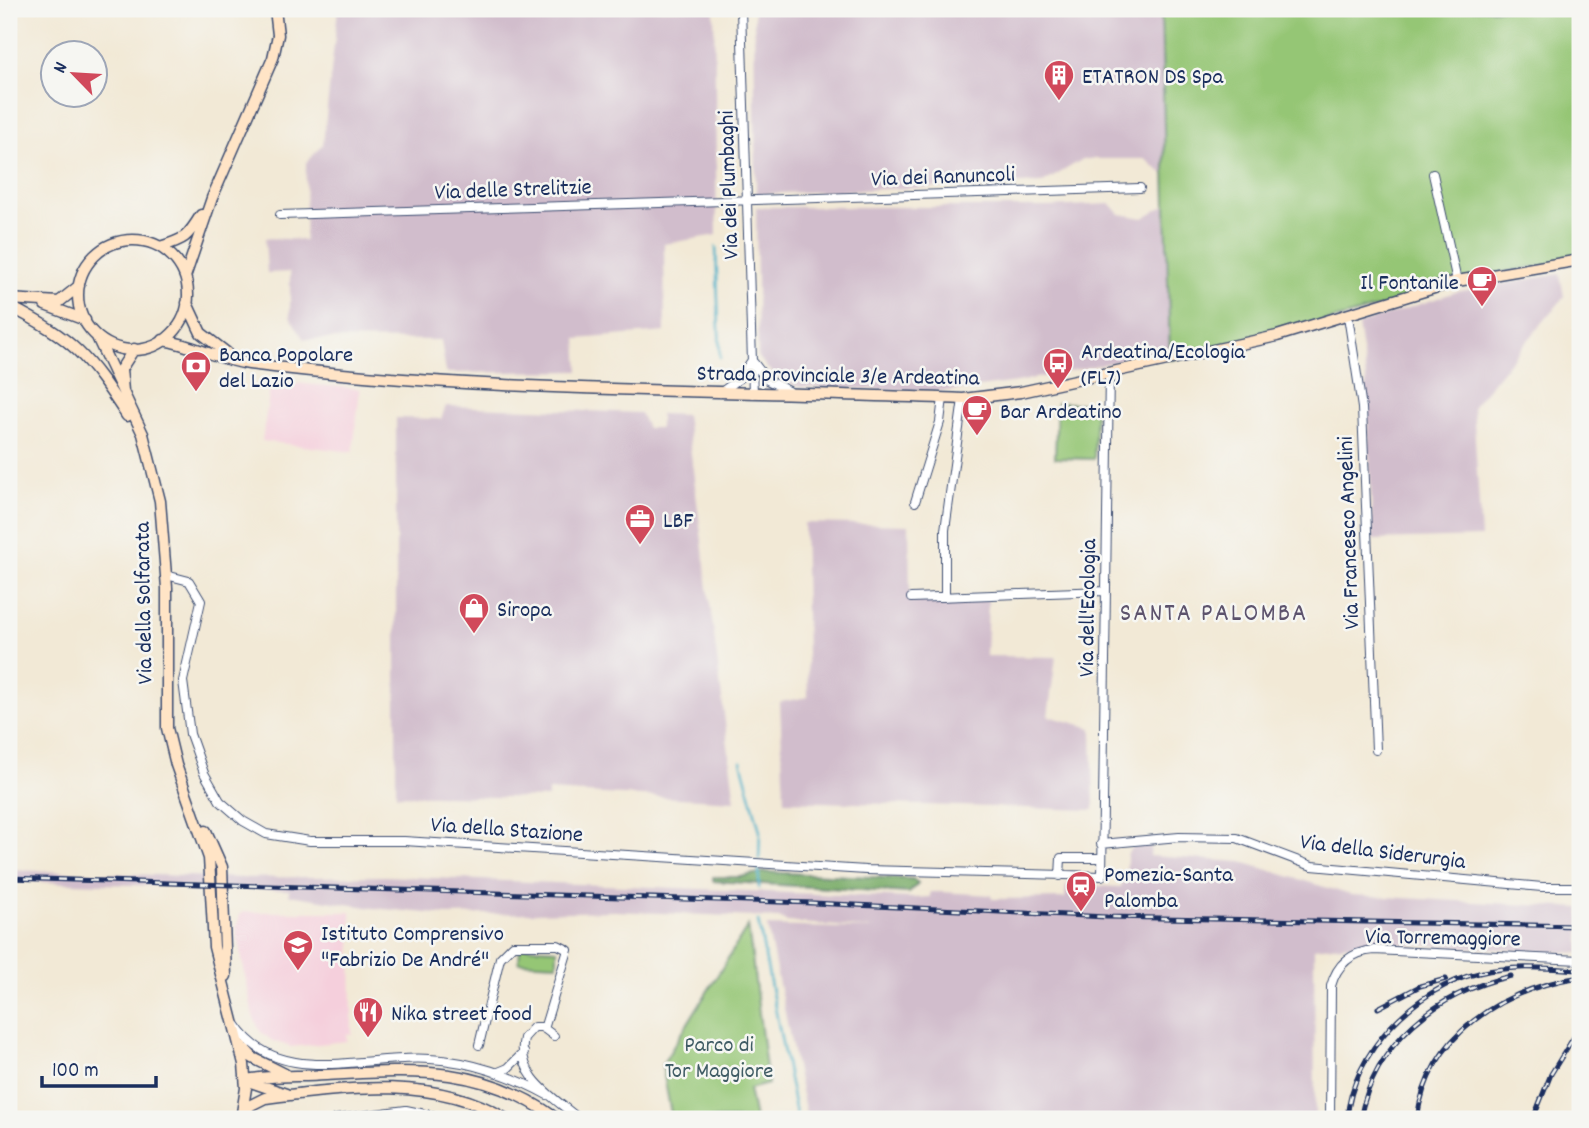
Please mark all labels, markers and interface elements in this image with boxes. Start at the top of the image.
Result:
north arrow [38,38,108,108]
text: N [48,58,76,78]
building icon: ETATRON DS Spa [1042,58,1076,102]
place label: ETATRON DS Spa [1082,62,1224,95]
street label: Via dei Plumbaghi [711,110,750,260]
street label: Via dei Ranuncoli [871,159,1016,198]
street label: Via delle Strelitzie [434,172,592,211]
cafe icon: Il Fontanile [1465,264,1499,308]
place label: Il Fontanile [1360,268,1459,301]
place label: Ardeatina/Ecologia (FL7) [1081,337,1246,396]
place label: Banca Popolare del Lazio [219,340,353,399]
bus stop icon: Ardeatina/Ecologia (FL7) [1041,346,1075,390]
bank icon: Banca Popolare del Lazio [179,349,213,393]
street label: Strada provinciale 3/e Ardeatina [696,359,981,396]
cafe icon: Bar Ardeatino [960,393,994,437]
place label: Bar Ardeatino [1000,397,1122,430]
street label: Via Francesco Angelini [1331,436,1370,630]
office icon: LBF [623,502,657,546]
place label: LBF [663,506,694,539]
street label: Via della Solfarata [128,520,163,685]
street label: Via dell'Ecologia [1072,537,1107,678]
shop icon: Siropa [457,591,491,635]
place label: Siropa [497,595,553,628]
district label: SANTA PALOMBA [1120,596,1308,633]
street label: Via della Stazione [429,810,584,853]
street label: Via della Siderurgia [1298,827,1468,880]
place label: Pomezia-Santa Palomba [1104,860,1234,919]
station icon: Pomezia-Santa Palomba [1064,869,1098,913]
place label: Istituto Comprensivo "Fabrizio De André" [321,919,504,978]
street label: Via Torremaggiore [1365,922,1521,957]
school or university icon: Istituto Comprensivo "Fabrizio De André" [281,928,315,972]
restaurant icon: Nika street food [351,995,385,1039]
place label: Nika street food [391,999,532,1032]
park label: Parco di Tor Maggiore [665,1030,773,1089]
scale bar [42,1044,156,1088]
text: 100 m [52,1057,99,1087]

